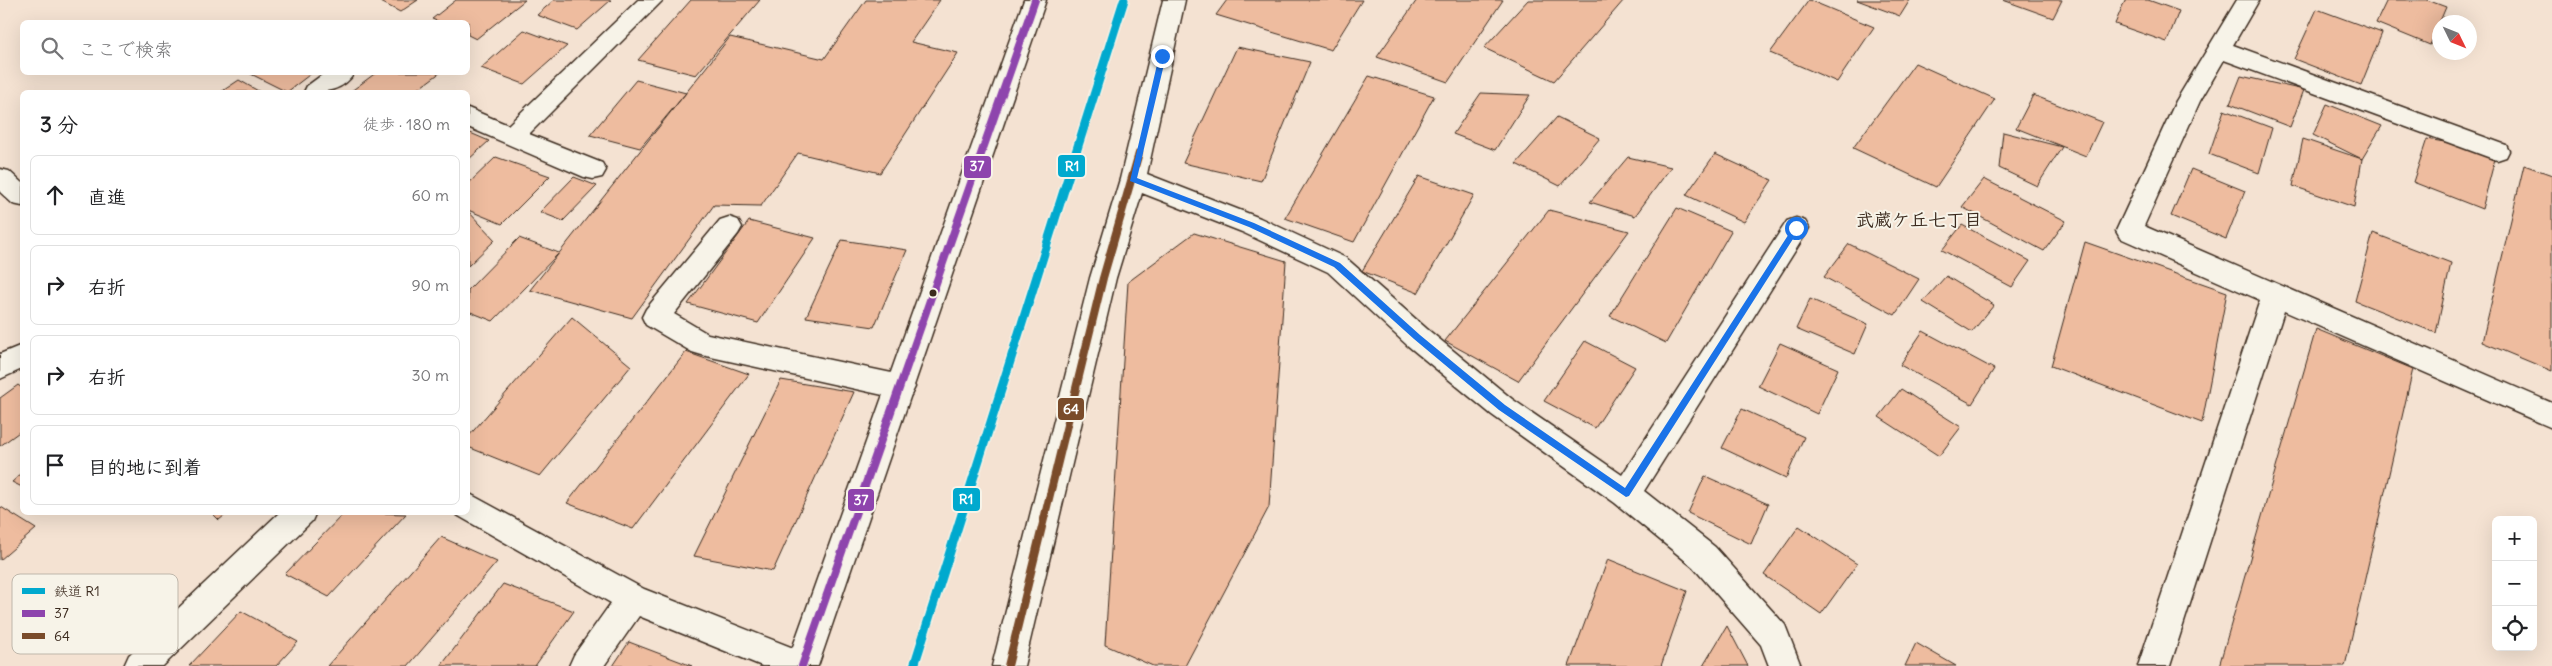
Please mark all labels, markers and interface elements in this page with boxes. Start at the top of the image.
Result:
north arrow [2432,15,2477,60]
search box [20,20,470,75]
icon: search [38,34,66,62]
text: ここで検索 [78,37,173,61]
route end [1151,45,1174,68]
text: 3 分 [40,111,78,138]
text: 徒歩 · 180 m [363,114,450,134]
line badge: R1 [1057,154,1086,178]
line badge: 37 [963,155,992,179]
text: 37 [970,157,985,175]
text: R1 [1065,157,1079,175]
icon: ahead [41,181,69,209]
text: 直進 [88,185,126,209]
text: 60 m [411,185,449,205]
district label: 武蔵ケ丘七丁目 [1856,208,1982,231]
route start [1785,217,1808,240]
icon: right [41,271,69,299]
text: 右折 [88,275,126,299]
text: 90 m [411,275,449,295]
unlabelled marker [928,288,938,298]
icon: right [41,361,69,389]
text: 右折 [88,365,126,389]
text: 30 m [412,365,449,385]
line badge: 64 [1057,397,1085,421]
text: 64 [1063,400,1079,418]
icon: arrive [41,451,69,479]
text: 目的地に到着 [88,455,202,479]
line badge: R1 [952,487,981,512]
line badge: 37 [847,488,875,512]
text: R1 [959,490,973,508]
text: 37 [854,491,869,509]
map controls [2492,516,2537,651]
button: + [2492,516,2537,561]
button: − [2492,561,2537,606]
legend [12,574,178,654]
text: 鉄道 R1 [54,582,100,600]
text: 37 [54,604,69,622]
button: locate [2492,606,2537,651]
text: 64 [54,627,70,645]

